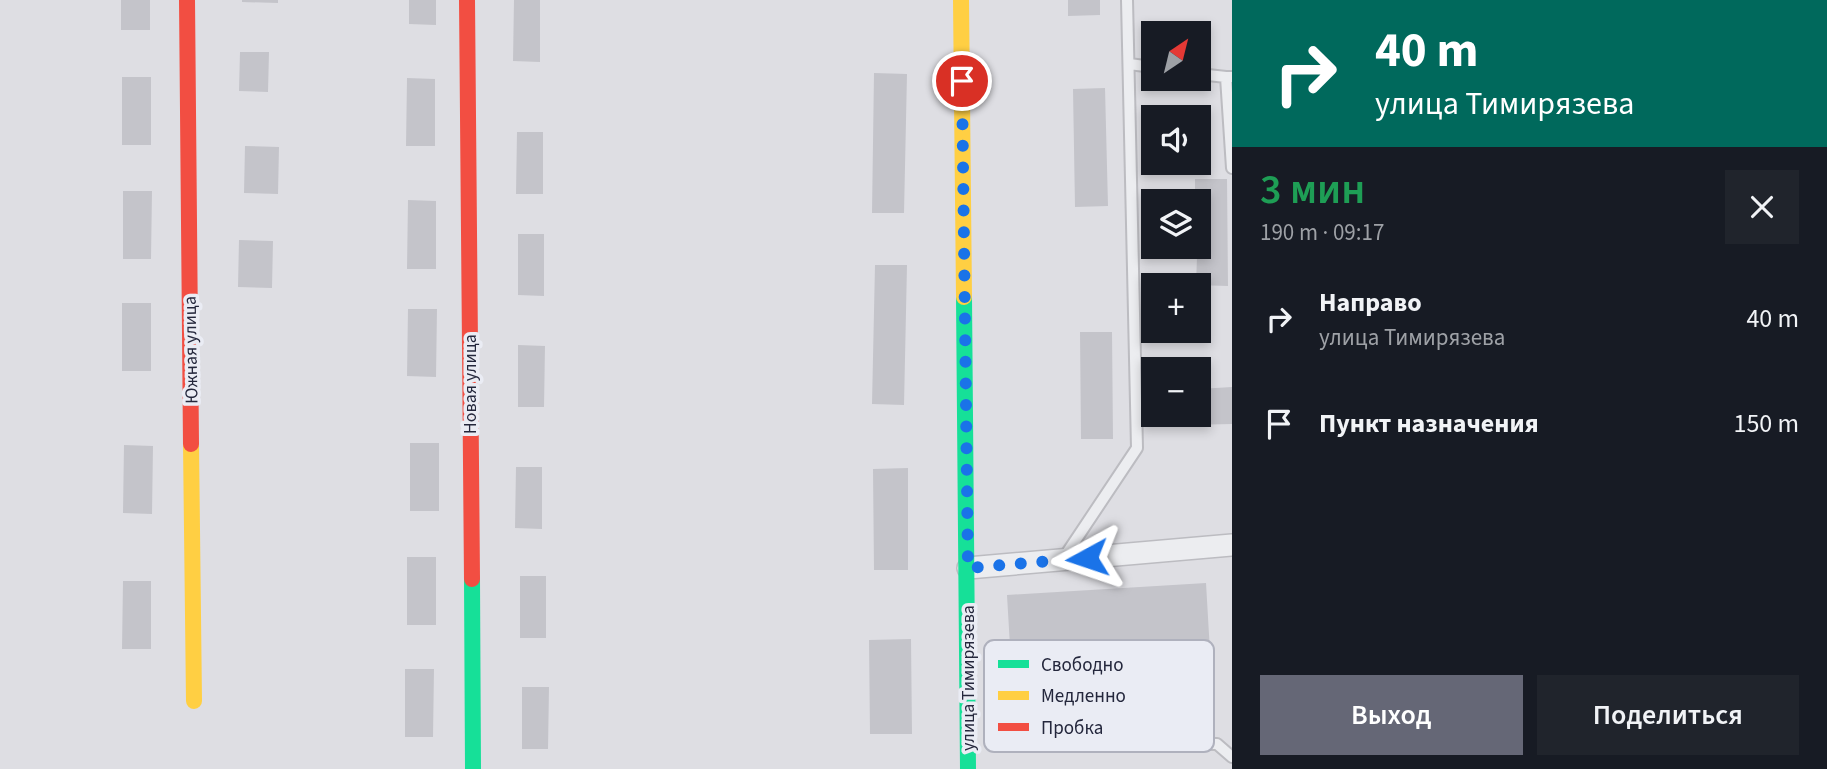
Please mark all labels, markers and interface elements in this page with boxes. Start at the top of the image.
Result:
text: 40 m [1375,16,1479,86]
north arrow [1141,21,1211,91]
map controls [1141,21,1211,427]
icon: right [1260,28,1351,119]
pin [932,51,992,111]
icon: arrive [943,62,981,100]
text: улица Тимирязева [1375,81,1634,127]
button: sound [1141,105,1211,175]
text: 3 мин [1260,160,1365,220]
button: close [1725,170,1799,244]
button: layers [1141,189,1211,259]
text: 190 m · 09:17 [1260,216,1384,249]
button: + [1141,273,1211,343]
text: Направо [1319,284,1422,321]
street label: Южная улица [178,296,204,404]
icon: right [1260,300,1298,338]
text: 40 m [1746,300,1799,337]
text: улица Тимирязева [1319,321,1505,354]
street label: Новая улица [458,334,483,434]
button: − [1141,357,1211,427]
icon: arrive [1260,405,1298,443]
text: Пункт назначения [1319,405,1539,442]
text: 150 m [1733,405,1799,442]
position arrow [1050,521,1124,595]
street label: улица Тимирязева [956,605,981,751]
legend [984,640,1214,752]
text: Свободно [1041,652,1124,679]
button: Выход [1260,675,1523,755]
button: Поделиться [1537,675,1799,755]
text: Медленно [1041,683,1126,710]
text: Пробка [1041,715,1103,742]

